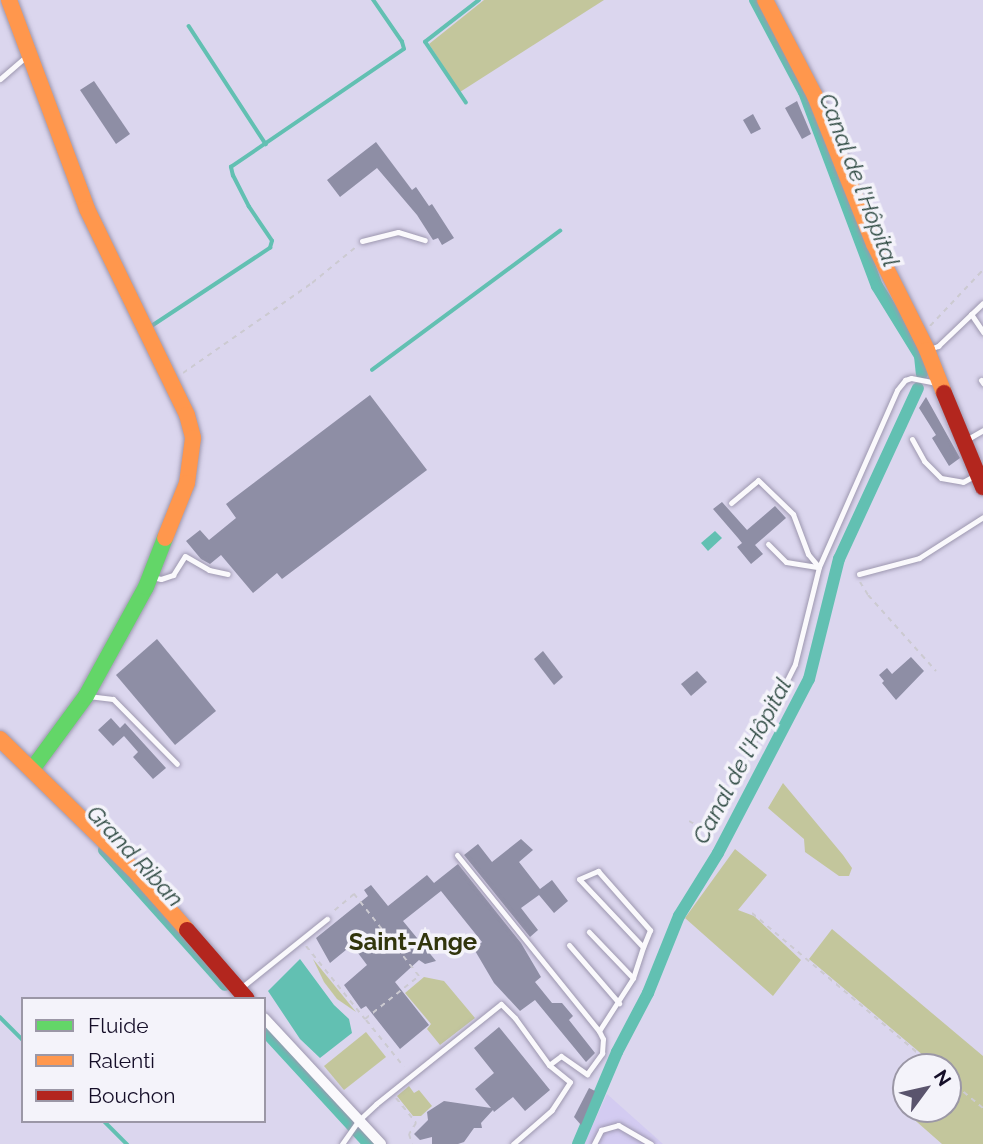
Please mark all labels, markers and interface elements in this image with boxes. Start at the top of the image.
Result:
water label: Canal de l'Hôpital [813,89,905,271]
water label: Canal de l'Hôpital [687,673,797,849]
water label: Grand Riban [81,799,189,913]
district label: Saint-Ange [349,928,477,956]
legend [21,997,266,1123]
text: Fluide [88,1013,149,1038]
text: Ralenti [88,1048,155,1073]
north arrow [892,1053,962,1123]
text: N [930,1066,956,1090]
text: Bouchon [88,1083,175,1108]

